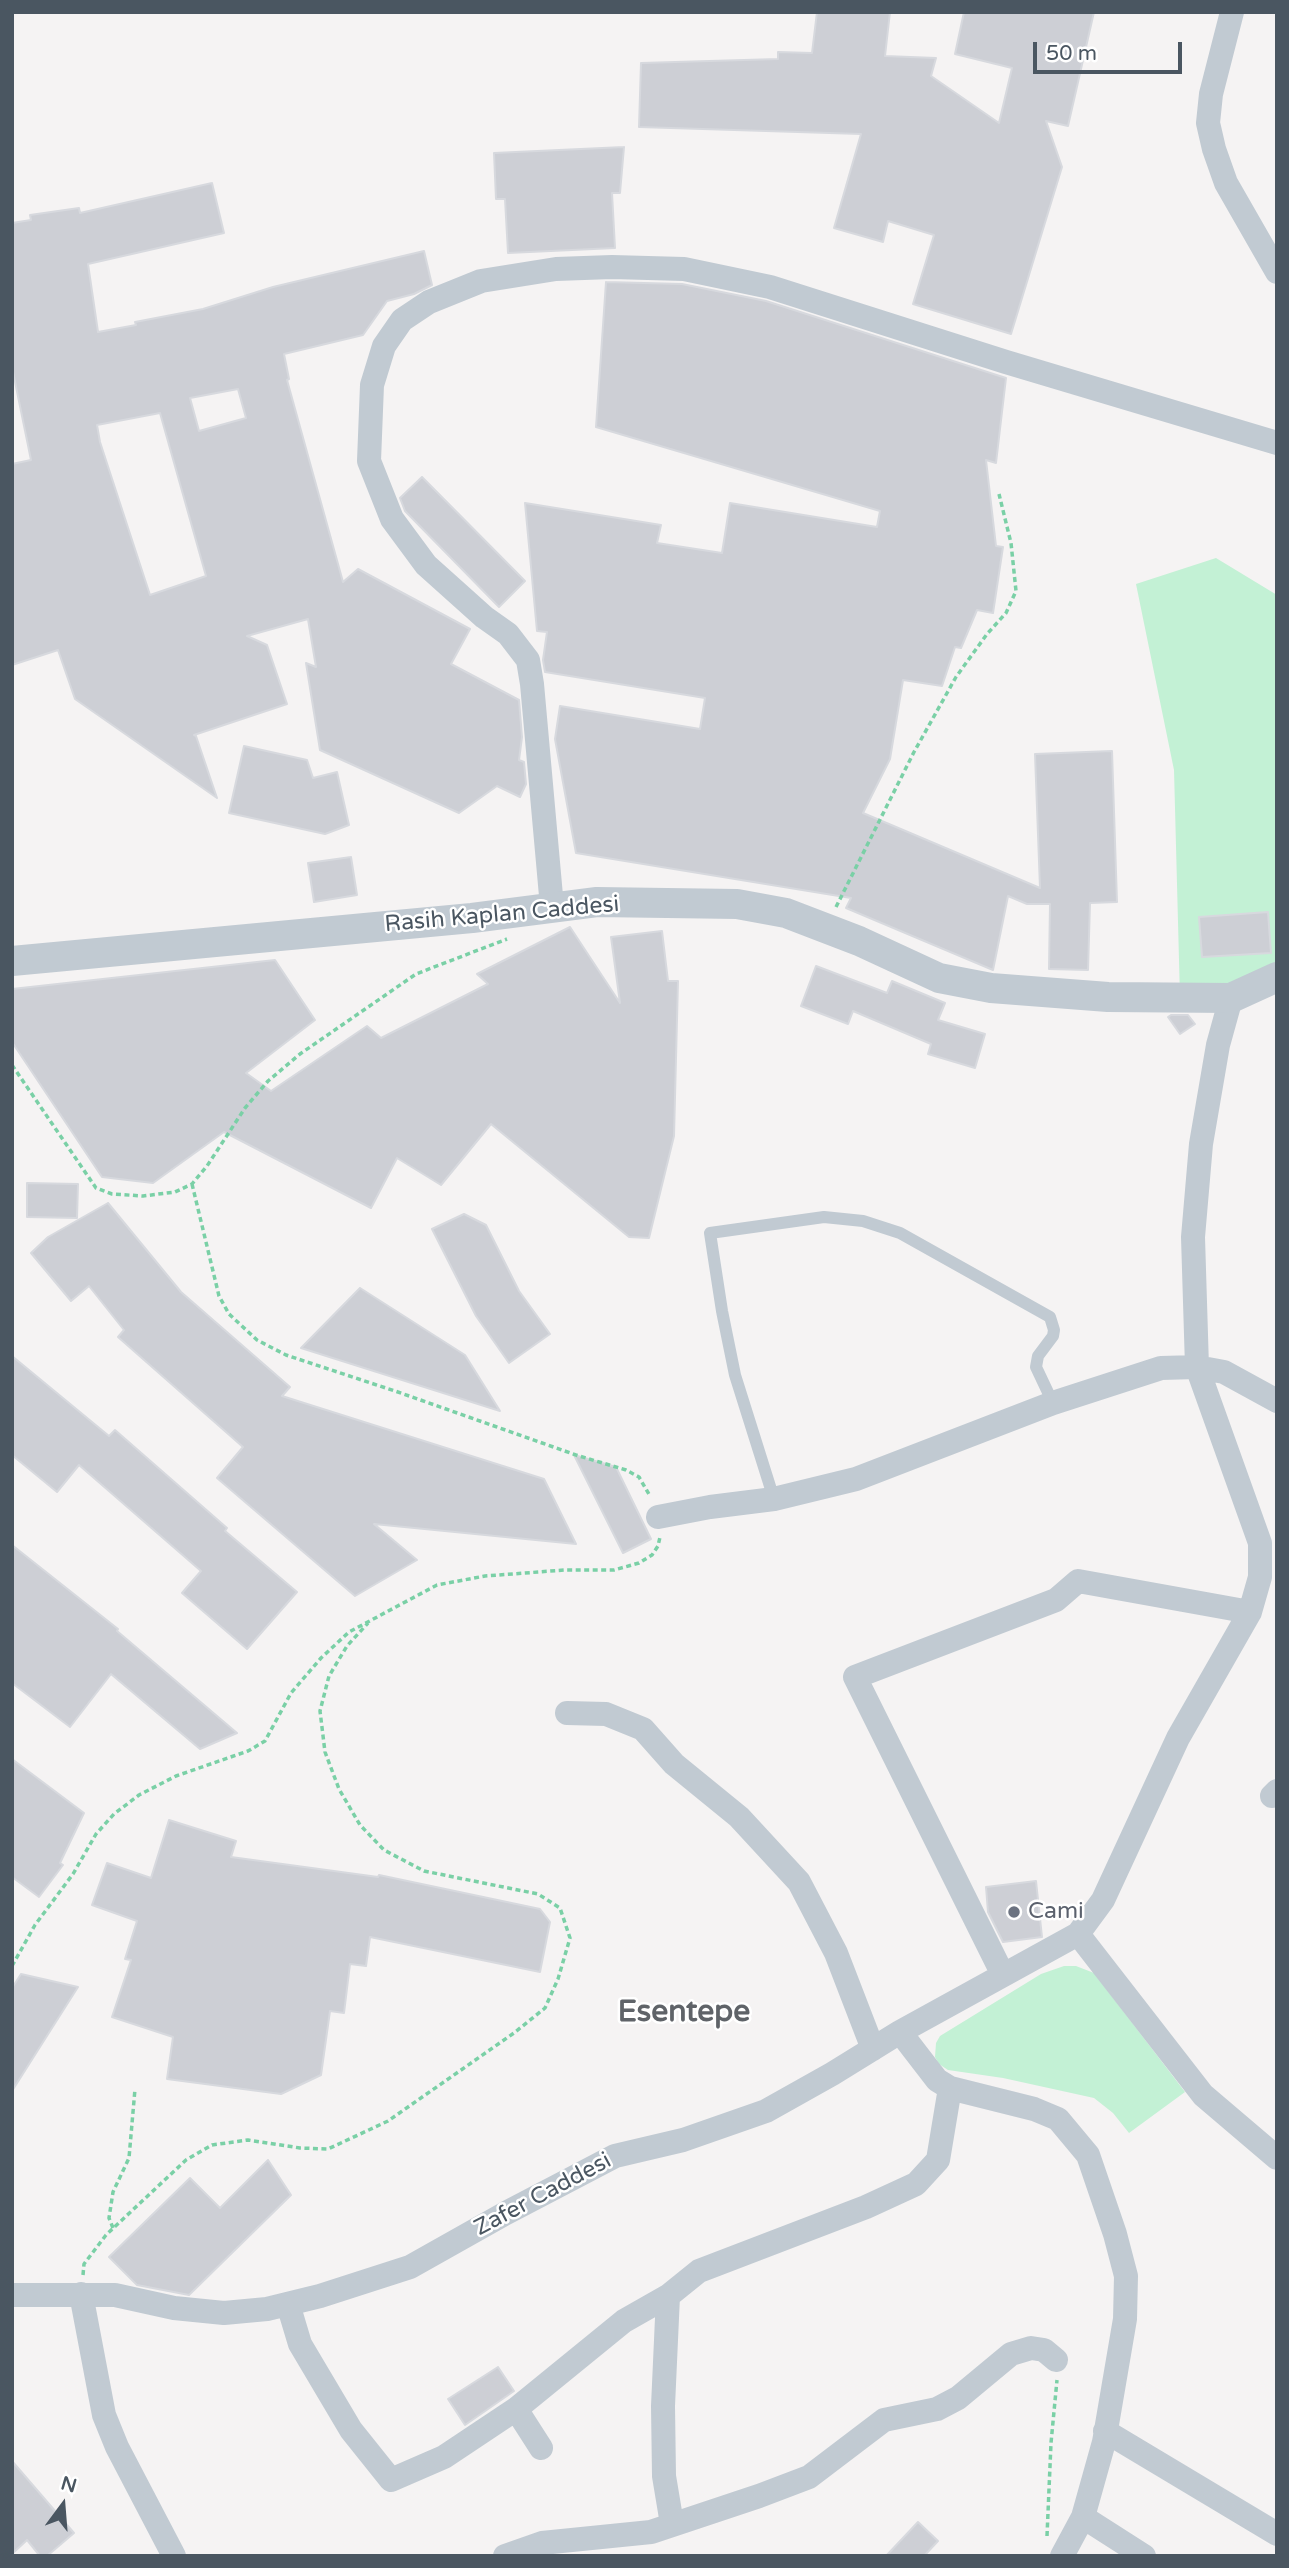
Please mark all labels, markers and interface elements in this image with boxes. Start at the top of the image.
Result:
scale bar [1037,28,1186,72]
text: 50 m [1046,41,1097,66]
street label: Rasih Kaplan Caddesi [384,891,620,939]
place label: Cami [1028,1898,1084,1926]
marker: Cami [1006,1904,1022,1920]
district label: Esentepe [618,1995,750,2031]
street label: Zafer Caddesi [470,2147,616,2243]
north arrow [28,2470,98,2540]
text: N [58,2472,79,2497]

